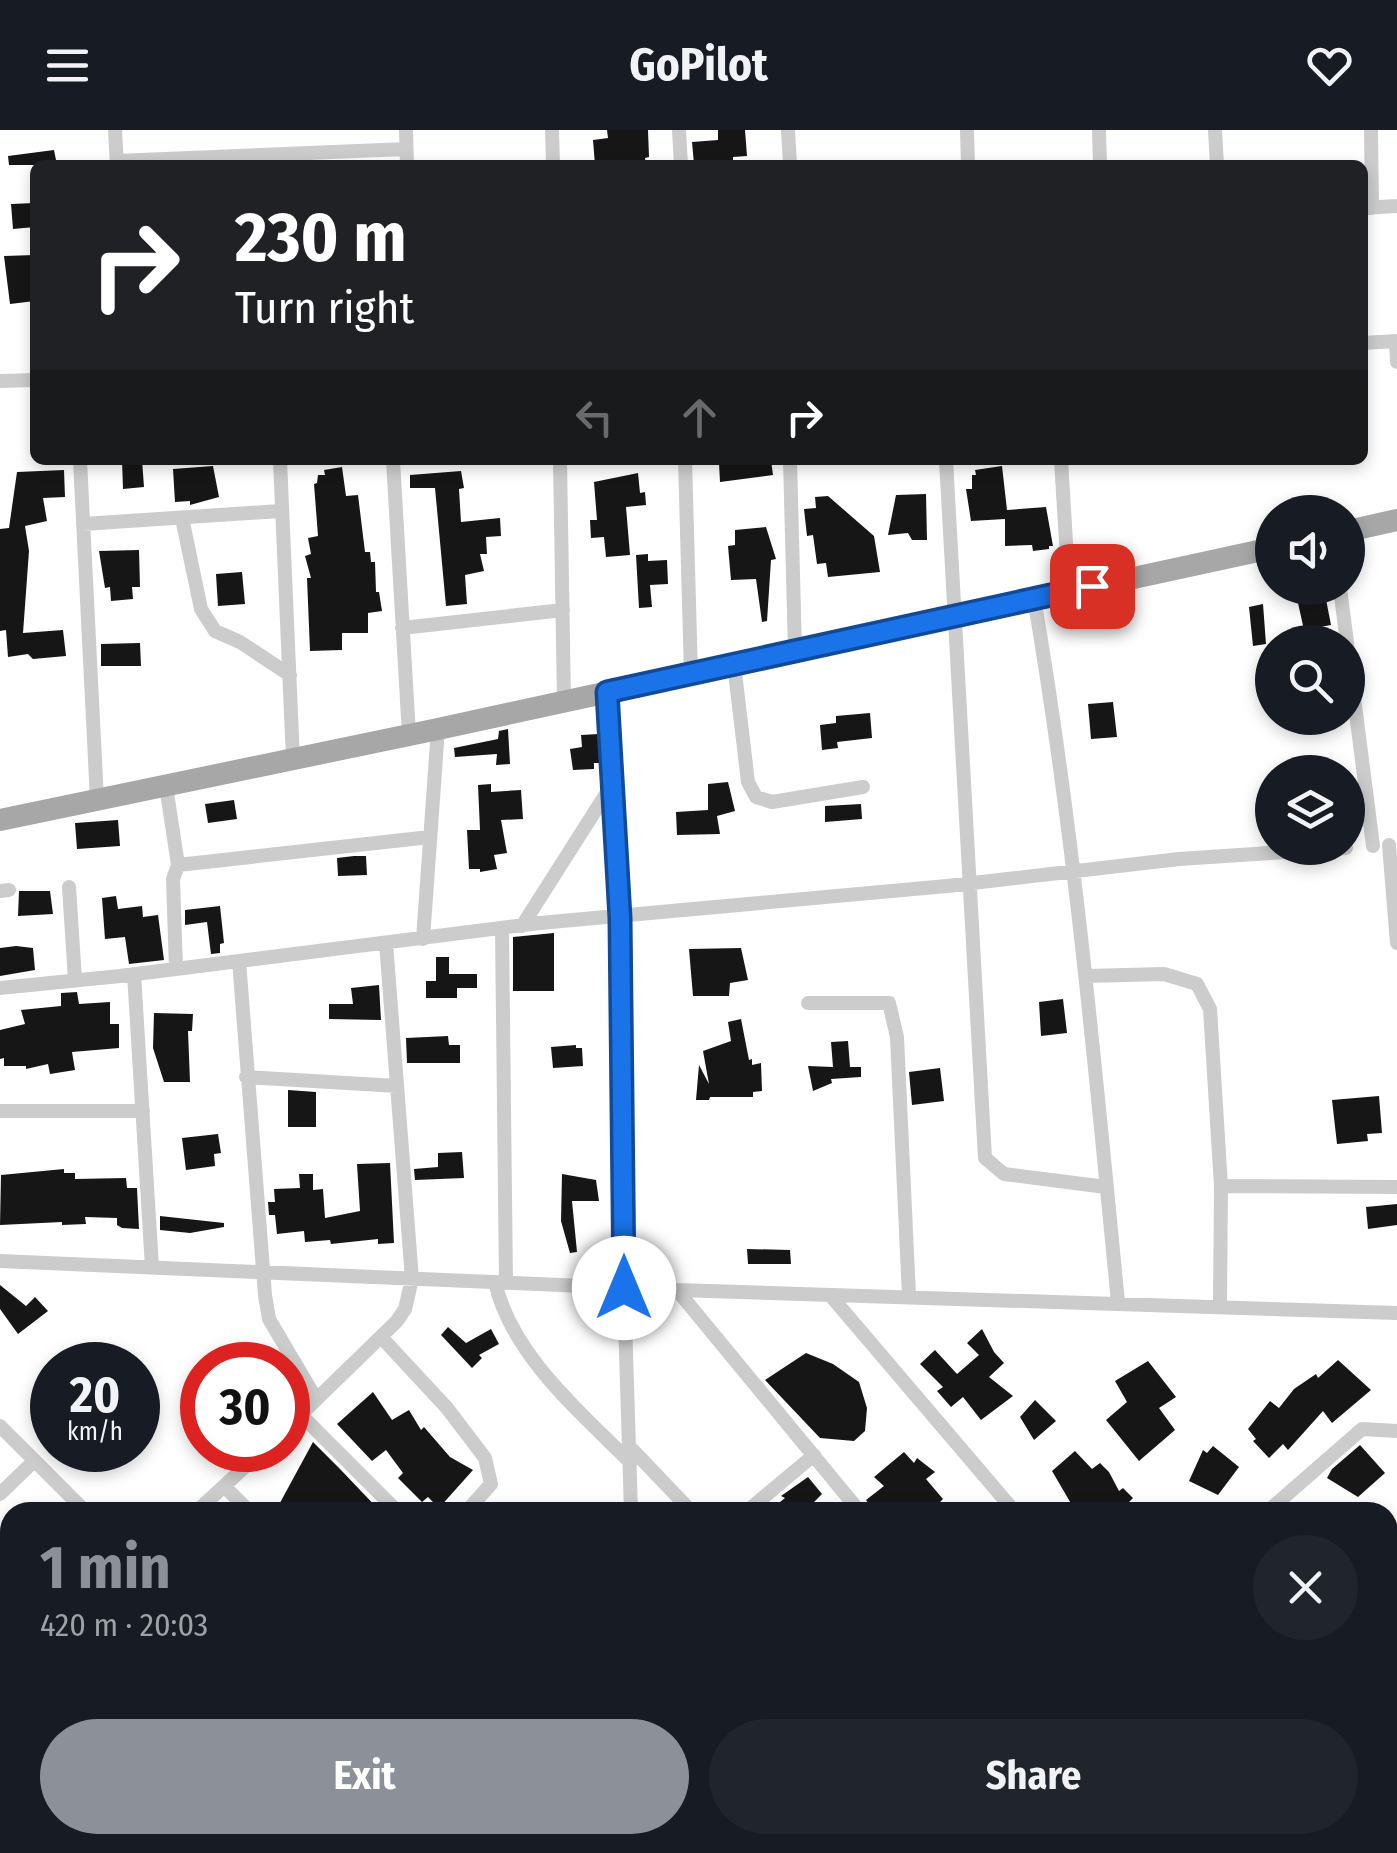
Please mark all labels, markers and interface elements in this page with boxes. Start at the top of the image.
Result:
icon: menu [40,38,95,93]
text: GoPilot [629,38,768,92]
icon: heart [1302,38,1357,93]
text: 230 m [235,196,407,280]
icon: right [70,200,200,330]
text: Turn right [235,281,414,335]
icon: left [567,390,622,445]
icon: ahead [672,390,727,445]
icon: right [777,390,832,445]
map controls [1255,495,1365,865]
button: sound [1255,495,1365,605]
pin [1050,544,1135,629]
icon: arrive [1065,559,1120,614]
button: search [1255,625,1365,735]
button: layers [1255,755,1365,865]
position arrow [572,1236,676,1340]
speed limit sign: 30 [180,1342,310,1472]
text: 20 [70,1365,120,1425]
text: km/h [67,1417,123,1447]
text: 1 min [40,1532,171,1604]
button: close [1253,1535,1358,1640]
text: 420 m · 20:03 [40,1606,208,1644]
button: Exit [40,1719,689,1834]
button: Share [709,1719,1358,1834]

